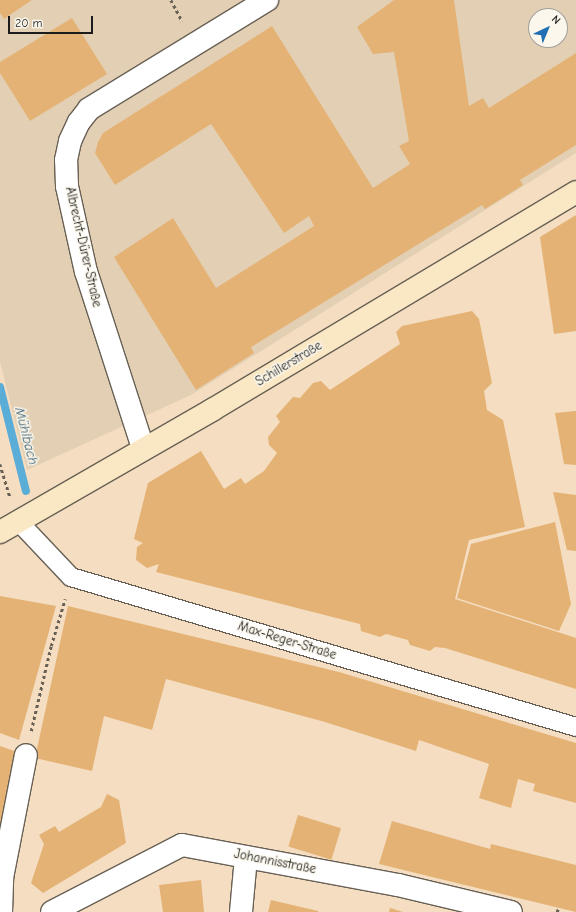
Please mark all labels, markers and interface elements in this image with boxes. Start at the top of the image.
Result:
scale bar [10,8,95,34]
north arrow [528,8,568,48]
text: N [549,13,563,27]
text: 20 m [15,16,43,30]
street label: Albrecht-Dürer-Straße [62,185,104,309]
street label: Schillerstraße [253,338,325,390]
water label: Mühlbach [11,405,41,467]
street label: Max-Reger-Straße [236,619,338,663]
street label: Johannisstraße [233,846,317,878]

